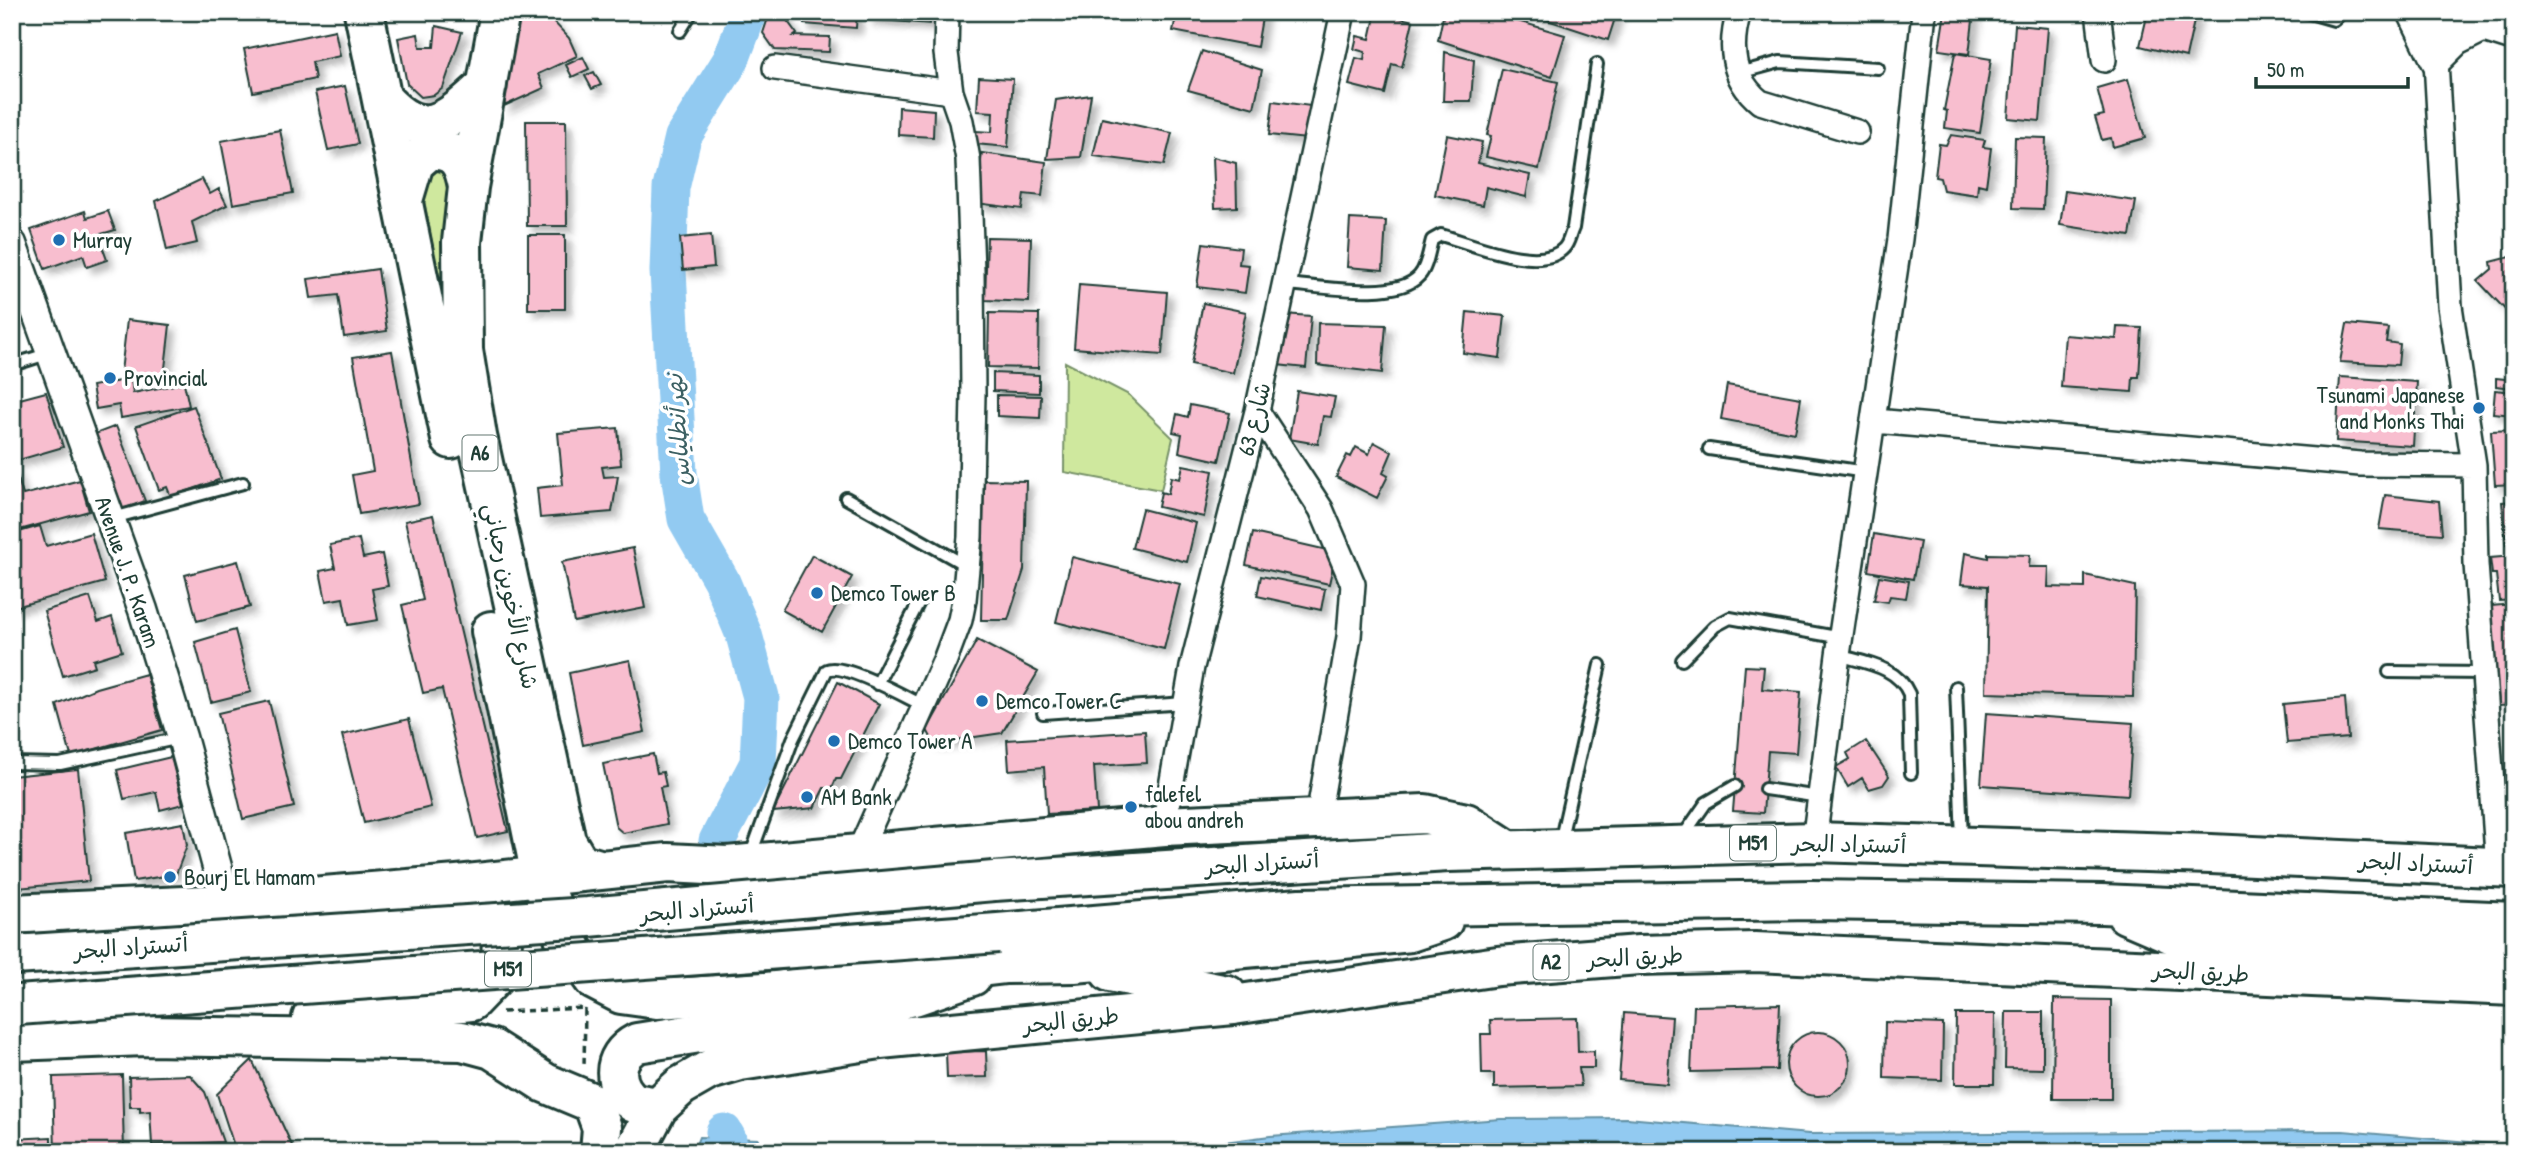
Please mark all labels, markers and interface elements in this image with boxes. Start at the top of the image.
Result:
scale bar [2256,46,2409,90]
text: 50 m [2267,55,2304,84]
place label: Murray [73,224,133,255]
marker: Murray [51,232,67,248]
place label: Provincial [124,362,208,393]
marker: Provincial [102,370,118,386]
water label: نهر أنطلياس [657,370,697,487]
street label: شارع 63 [1229,379,1279,459]
place label: Tsunami Japanese and Monks Thai [2317,379,2465,436]
marker: Tsunami Japanese and Monks Thai [2471,400,2487,416]
road number: A6 [462,435,498,470]
street label: Avenue J. P. Karam [88,492,169,652]
street label: شارع الأخوين رحباني [471,500,546,693]
place label: Demco Tower B [831,577,956,608]
marker: Demco Tower B [809,585,825,601]
place label: Demco Tower C [996,685,1122,716]
marker: Demco Tower C [974,693,990,709]
place label: Demco Tower A [848,725,972,756]
marker: Demco Tower A [826,733,842,749]
place label: falefel abou andreh [1145,778,1244,835]
place label: AM Bank [821,781,892,812]
marker: AM Bank [799,789,815,805]
marker: falefel abou andreh [1123,799,1139,815]
road number: M51 [1730,826,1776,860]
street label: أتستراد البحر [1790,827,1907,860]
street label: أتستراد البحر [1202,843,1320,882]
street label: أتستراد البحر [2356,844,2474,881]
place label: Bourj El Hamam [184,861,315,892]
marker: Bourj El Hamam [162,869,178,885]
street label: أتستراد البحر [637,888,756,929]
street label: أتستراد البحر [71,927,189,966]
street label: طريق البحر [1584,938,1684,975]
road number: A2 [1534,944,1568,979]
road number: M51 [485,951,531,986]
street label: طريق البحر [2150,953,2250,990]
street label: طريق البحر [1019,999,1121,1040]

